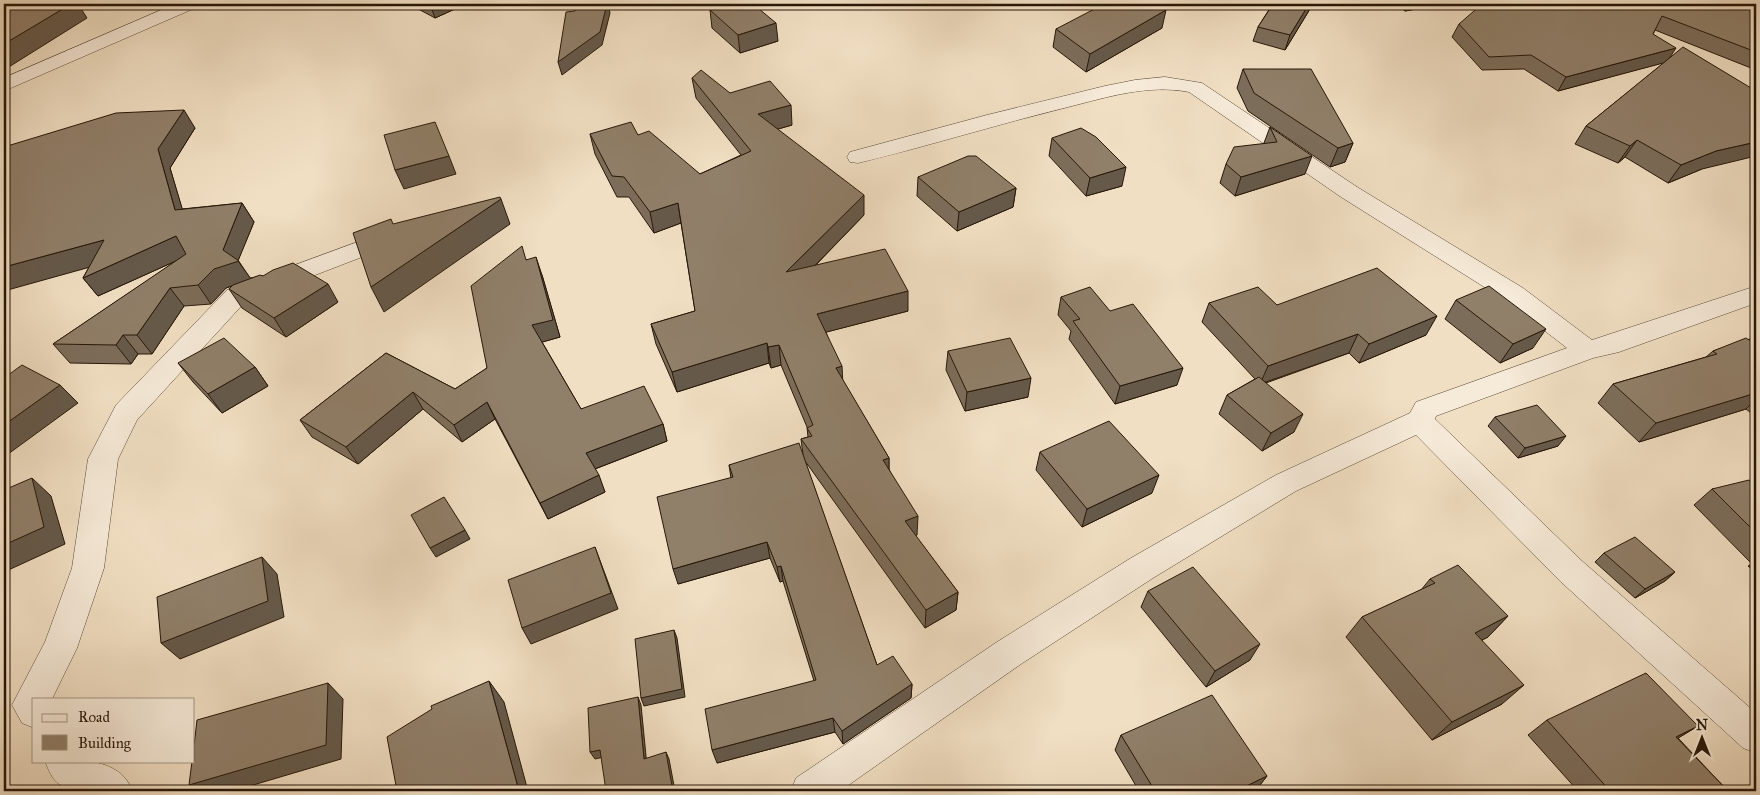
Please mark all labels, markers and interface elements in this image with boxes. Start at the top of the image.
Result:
legend [32,698,195,762]
text: Road [78,708,110,726]
north arrow [1678,712,1728,762]
text: N [1696,717,1708,734]
text: Building [78,734,132,752]

